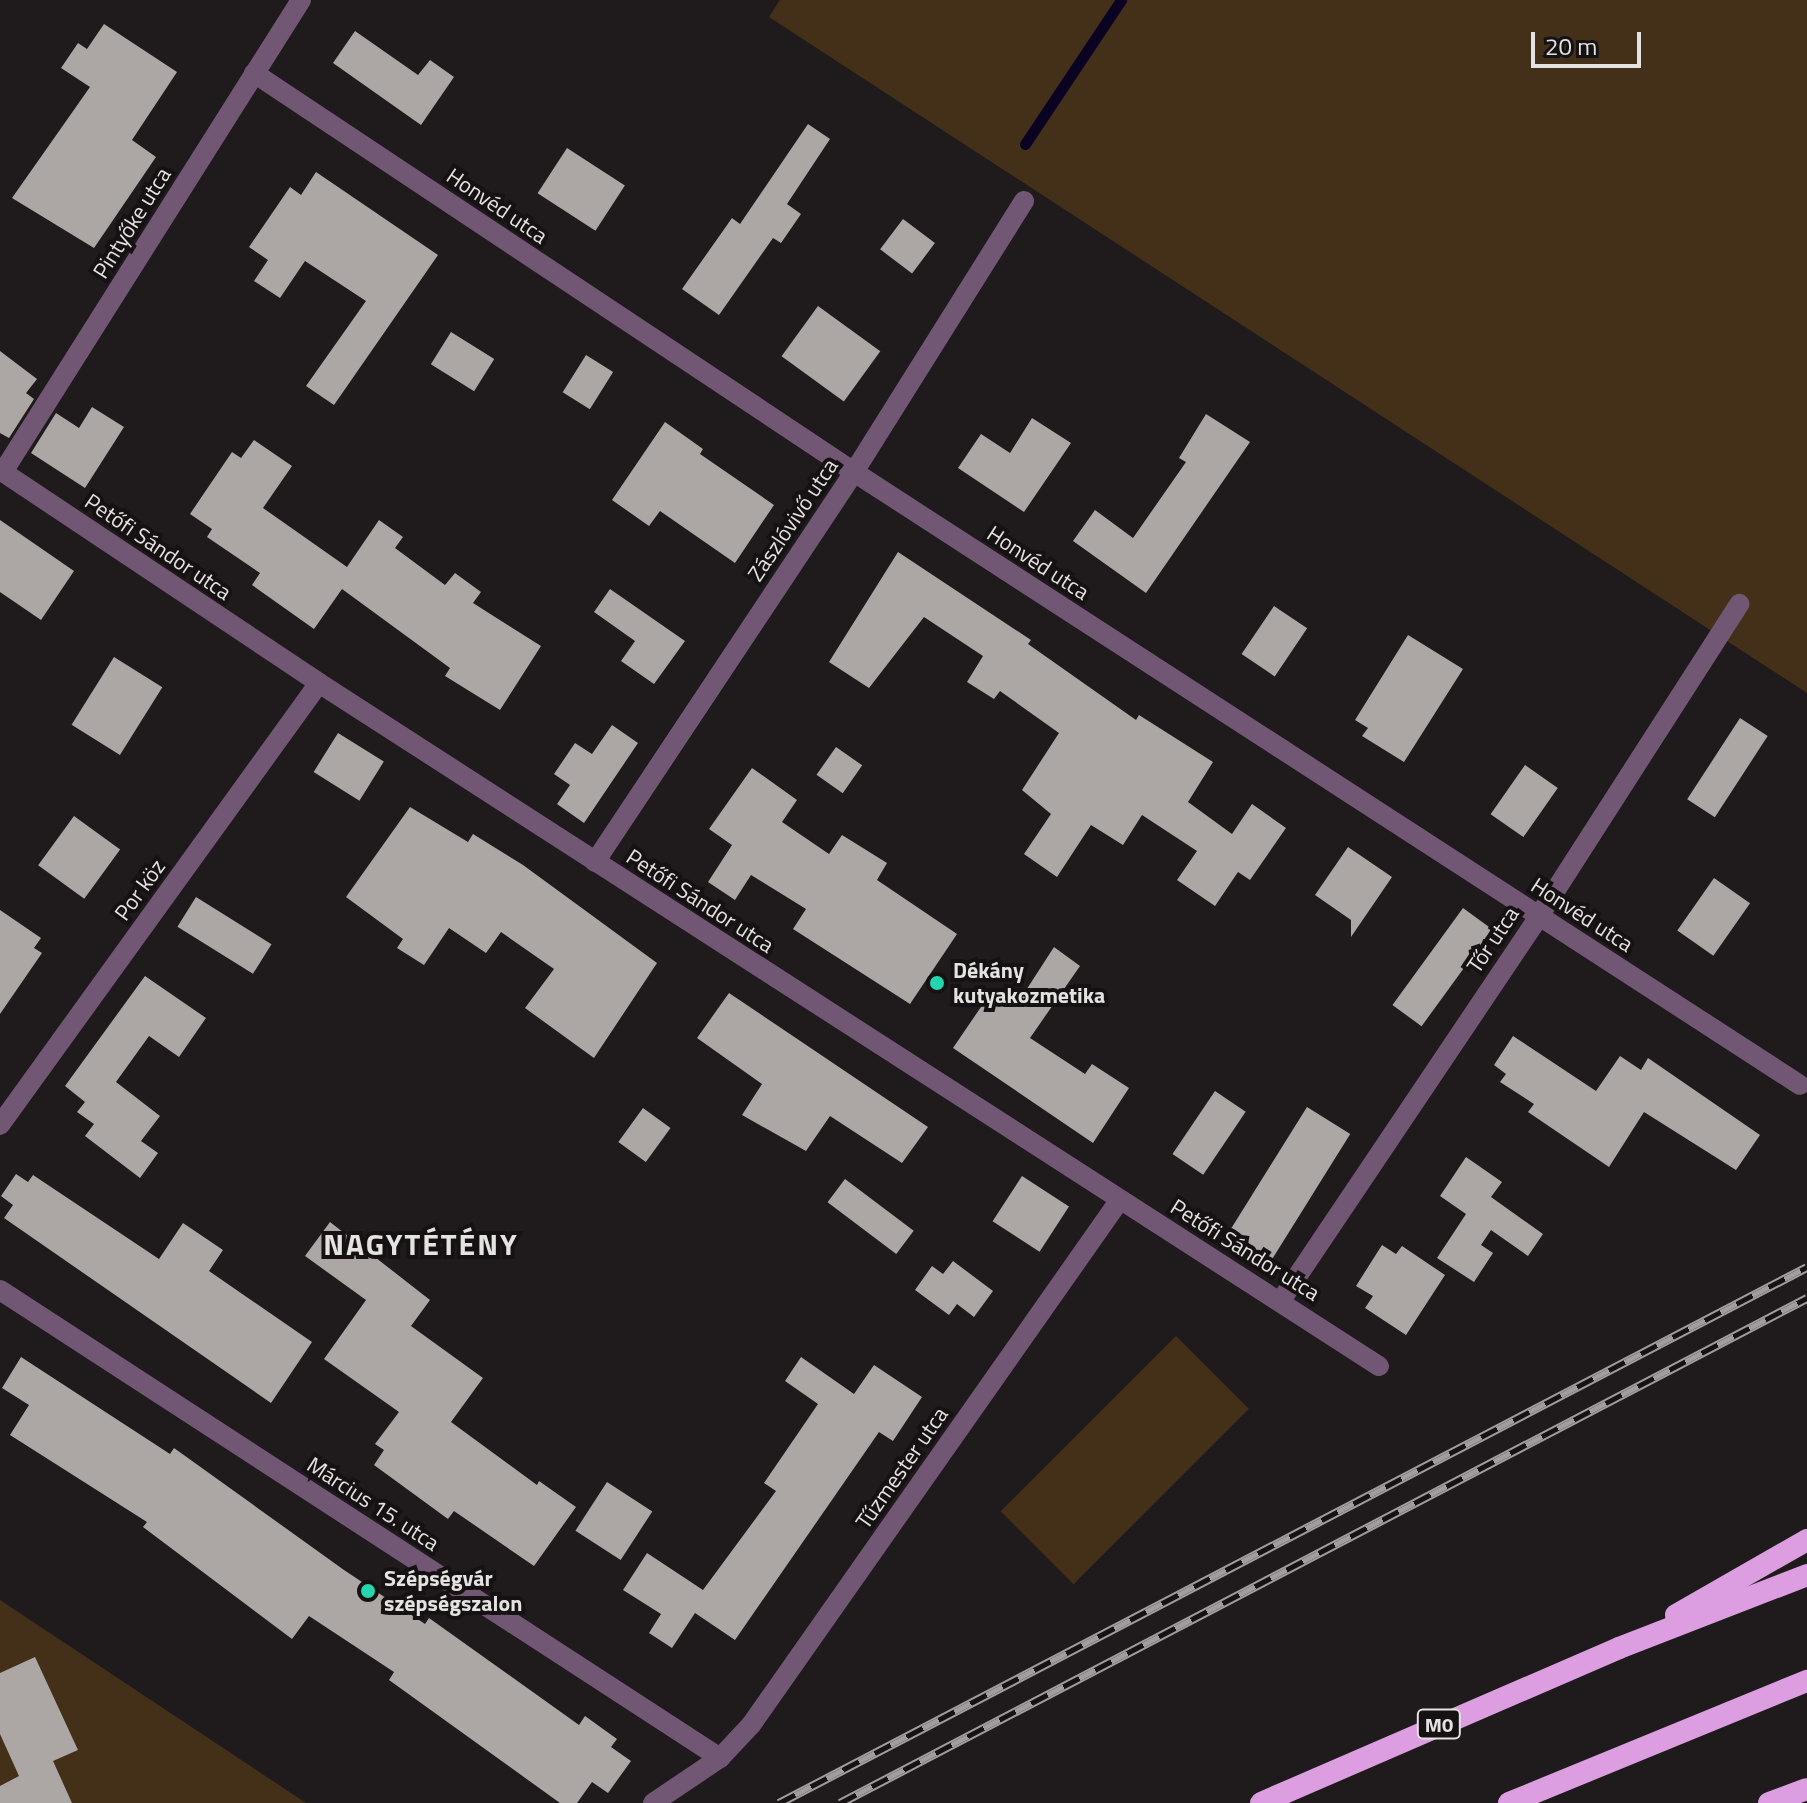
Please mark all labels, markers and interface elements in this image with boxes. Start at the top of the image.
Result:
scale bar [1535,16,1645,66]
text: 20 m [1545,28,1597,64]
street label: Pintyőke utca [88,163,176,283]
street label: Honvéd utca [442,163,552,249]
street label: Zászlóvivő utca [742,454,844,586]
street label: Petőfi Sándor utca [80,488,236,606]
street label: Honvéd utca [982,520,1094,606]
street label: Petőfi Sándor utca [621,843,779,959]
street label: Por köz [109,854,171,926]
street label: Honvéd utca [1526,872,1638,958]
street label: Tőr utca [1461,902,1525,978]
place label: Dékány kutyakozmetika [953,957,1105,1008]
marker: Dékány kutyakozmetika [928,974,946,992]
street label: Petőfi Sándor utca [1166,1194,1324,1306]
district label: NAGYTÉTÉNY [323,1226,519,1262]
street label: Tűzmester utca [850,1402,954,1534]
street label: Március 15. utca [302,1451,444,1557]
place label: Szépségvár szépségszalon [384,1565,522,1616]
marker: Szépségvár szépségszalon [359,1582,377,1600]
road number: M0 [1415,1708,1463,1740]

